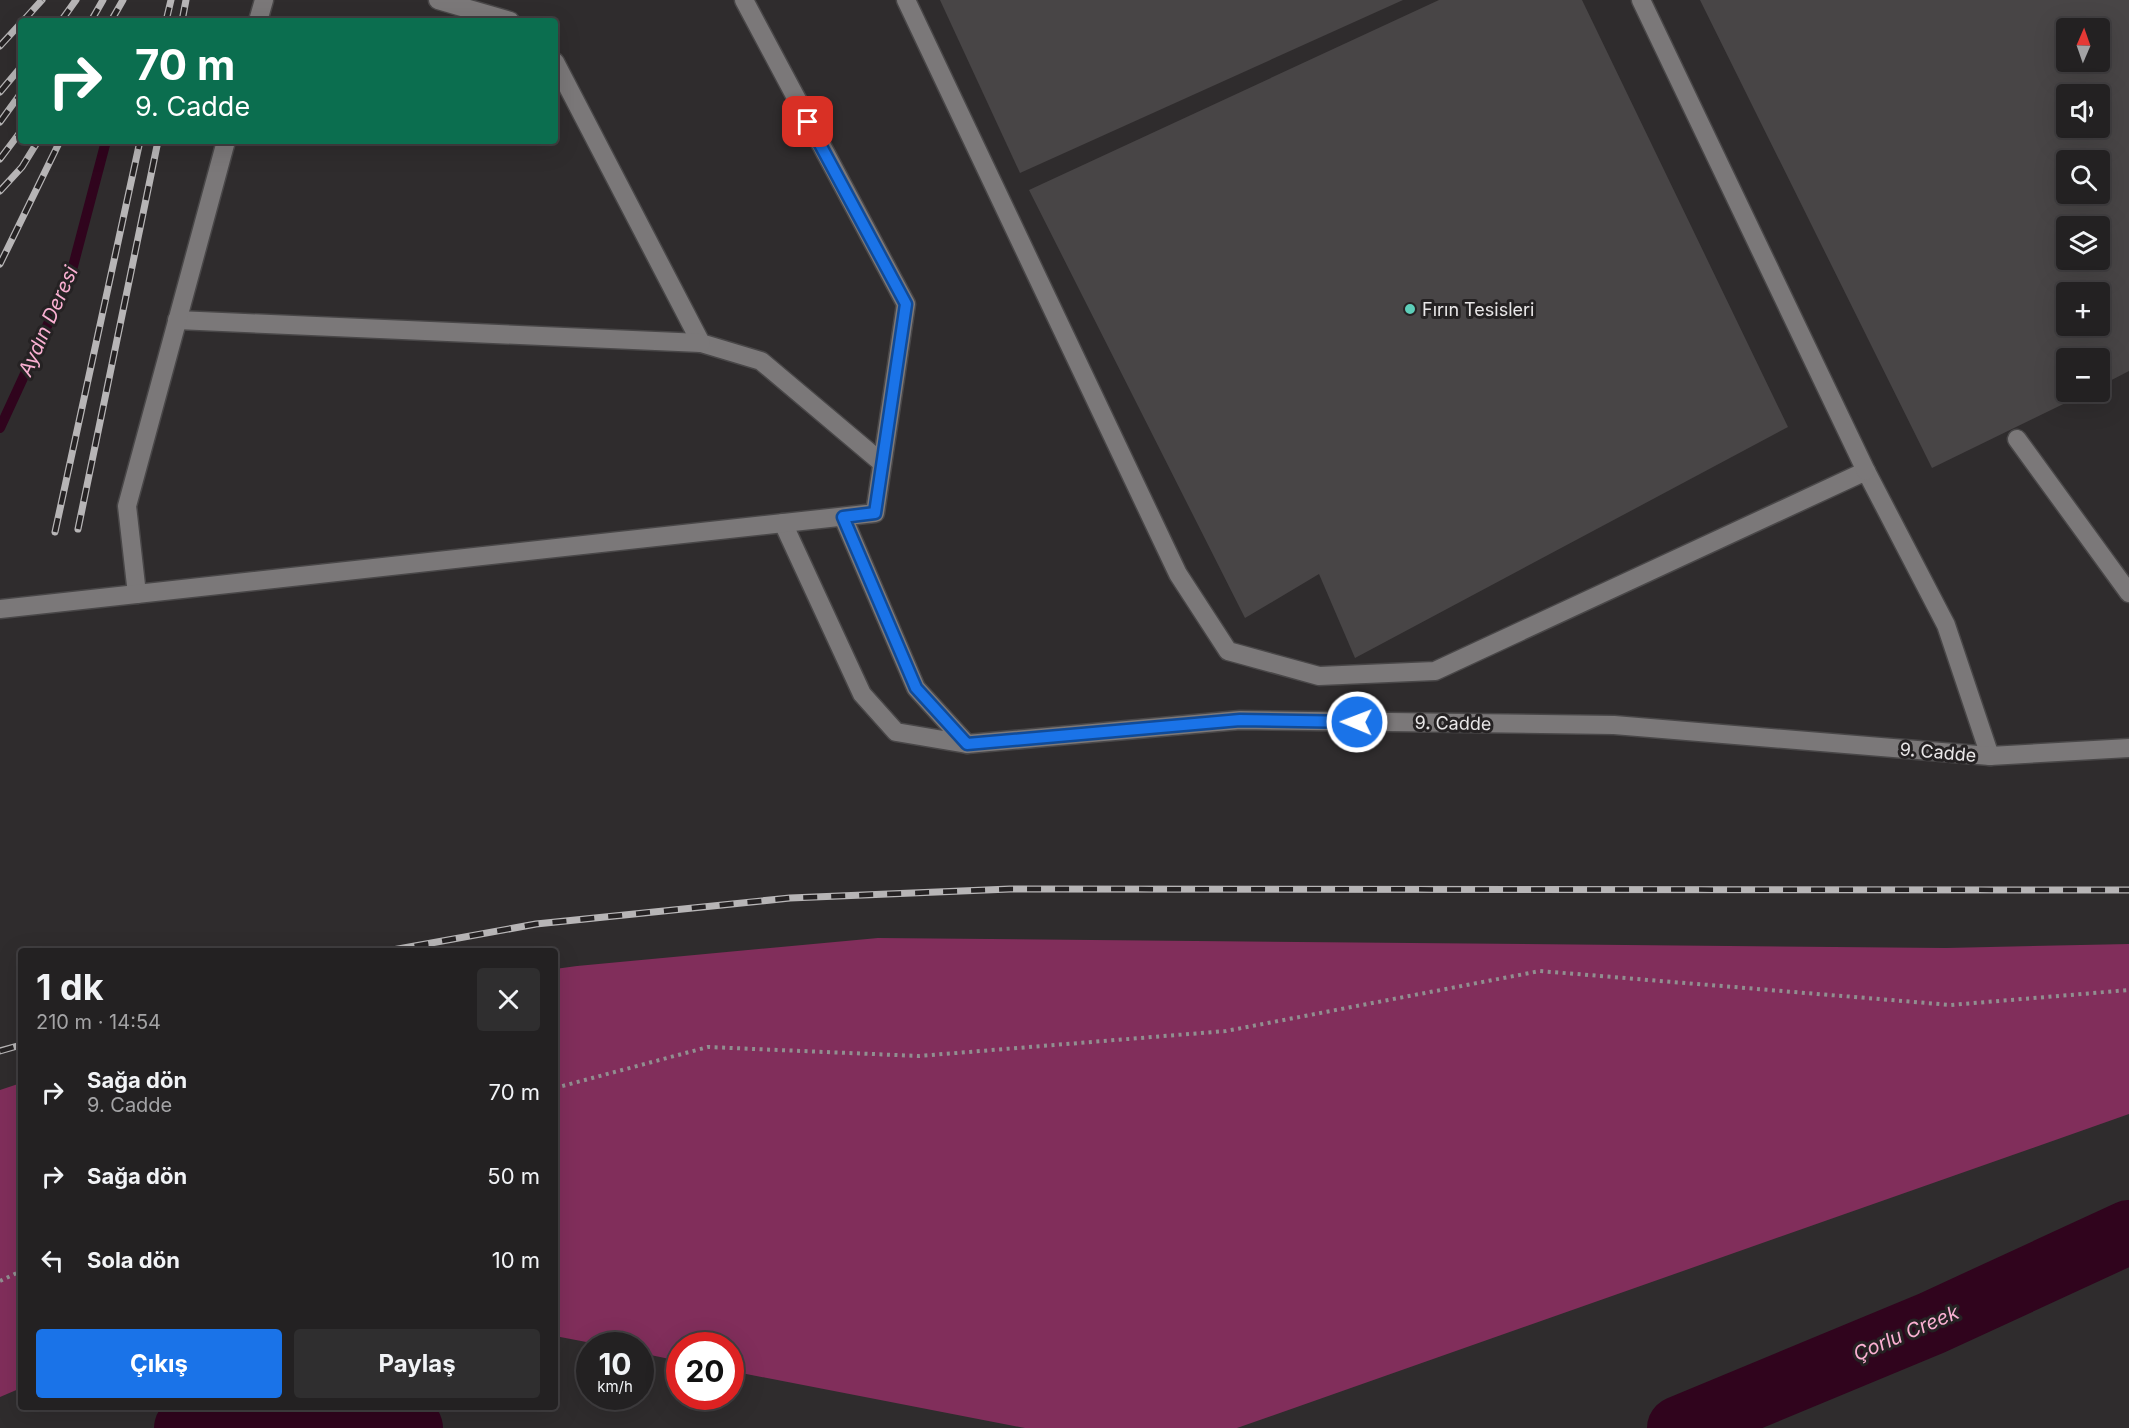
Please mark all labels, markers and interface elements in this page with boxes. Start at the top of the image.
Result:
north arrow [2056,18,2110,72]
map controls [2056,18,2110,402]
text: 70 m [135,39,235,90]
icon: right [36,42,114,120]
button: sound [2056,84,2110,138]
text: 9. Cadde [135,90,250,123]
pin [782,96,833,147]
icon: arrive [791,105,824,138]
button: search [2056,150,2110,204]
button: layers [2056,216,2110,270]
water label: Aydın Deresi [13,261,83,381]
button: + [2056,282,2110,336]
place label: Fırın Tesisleri [1422,299,1534,320]
marker: Fırın Tesisleri [1403,302,1417,316]
button: − [2056,348,2110,402]
position arrow [1325,690,1389,754]
street label: 9. Cadde [1414,712,1492,734]
street label: 9. Cadde [1899,738,1977,766]
text: 1 dk [36,965,104,1009]
button: close [477,968,540,1031]
text: 210 m · 14:54 [36,1010,161,1034]
text: Sağa dön [87,1067,187,1093]
icon: right [36,1076,69,1109]
text: 70 m [489,1079,540,1105]
text: 9. Cadde [87,1093,172,1117]
icon: right [36,1160,69,1193]
text: Sağa dön [87,1163,187,1189]
text: 50 m [487,1163,540,1189]
icon: left [36,1244,69,1277]
text: Sola dön [87,1247,180,1273]
text: 10 m [492,1247,540,1273]
water label: Çorlu Creek [1849,1300,1963,1366]
button: Çıkış [36,1329,282,1398]
button: Paylaş [294,1329,540,1398]
speed limit sign: 20 [666,1332,744,1410]
text: 10 [598,1346,632,1382]
text: km/h [597,1377,633,1396]

